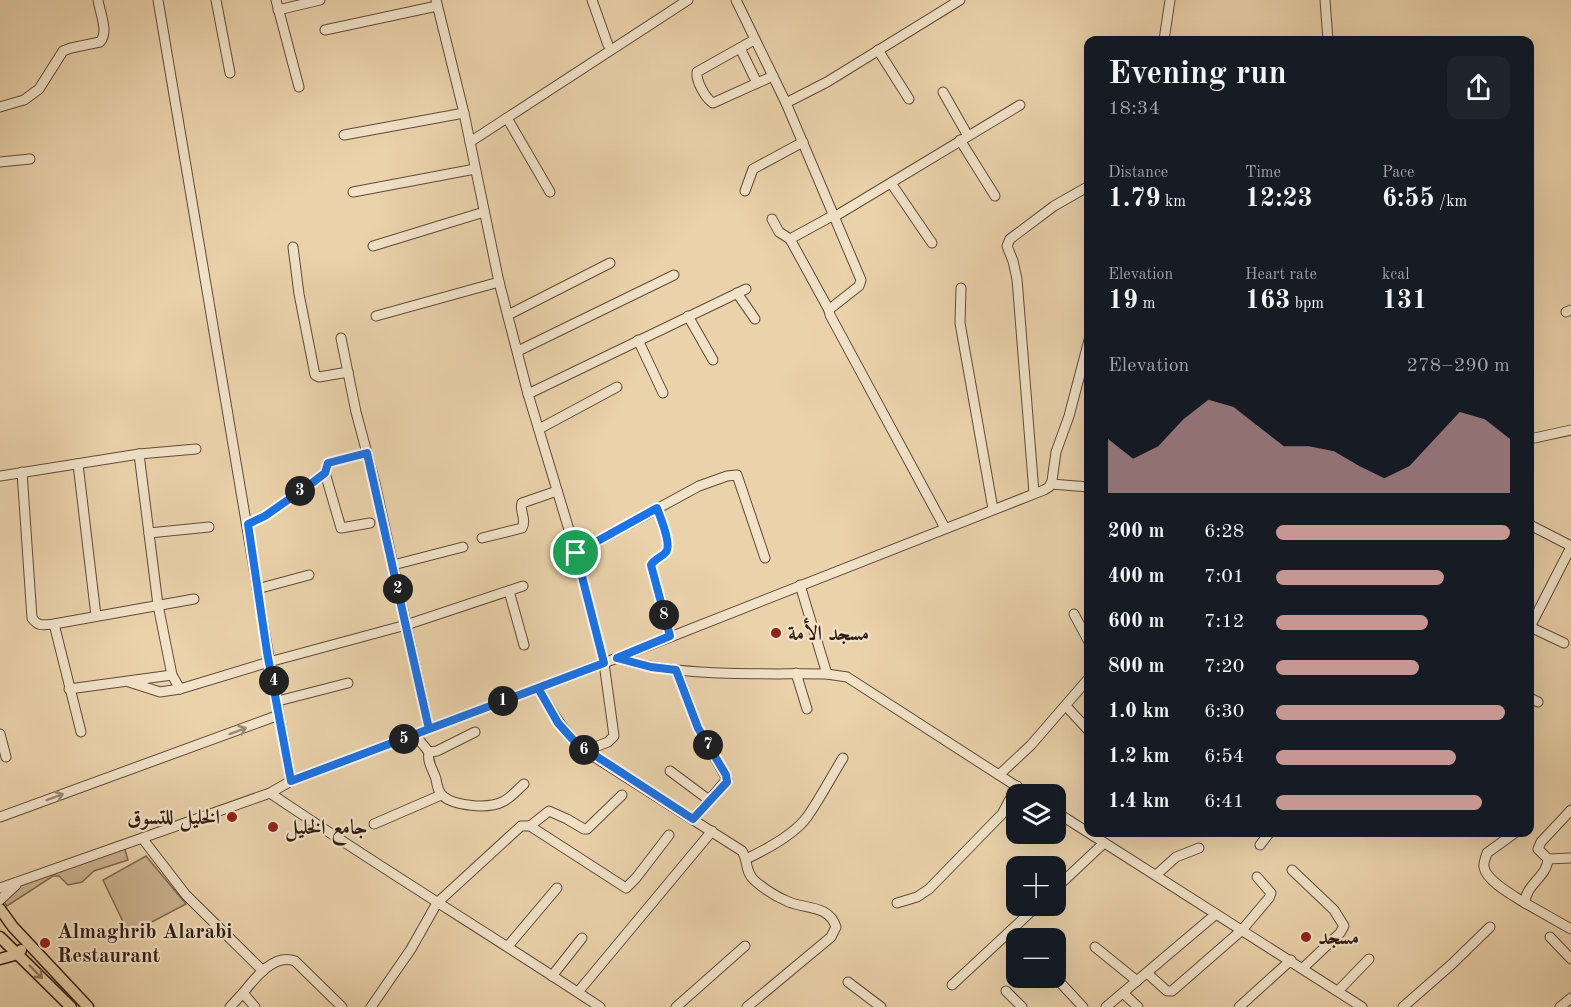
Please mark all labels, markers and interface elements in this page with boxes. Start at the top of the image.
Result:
button: share [1447,56,1510,119]
text: Evening run [1108,58,1287,91]
text: 18:34 [1108,99,1160,119]
text: Distance [1108,165,1168,181]
text: Time [1245,165,1281,181]
text: Pace [1382,165,1414,181]
text: 1.79 [1108,186,1161,212]
text: 12:23 [1245,186,1313,212]
text: 6:55 [1382,186,1435,212]
text: km [1161,194,1186,210]
text: /km [1435,194,1467,210]
text: Elevation [1108,267,1173,283]
text: Heart rate [1245,267,1317,283]
text: kcal [1382,267,1410,283]
text: 19 [1108,288,1138,314]
text: 163 [1245,288,1290,314]
text: 131 [1382,288,1427,314]
text: m [1138,296,1155,312]
text: bpm [1290,296,1324,312]
text: Elevation [1108,356,1189,376]
text: 278–290 m [1407,356,1510,376]
pin: 3 [285,476,315,506]
text: 3 [295,483,305,499]
text: 200 m [1108,522,1164,542]
text: 6:28 [1204,522,1244,542]
pin [550,527,601,578]
icon: arrive [559,536,592,569]
text: 400 m [1108,567,1164,587]
text: 7:01 [1204,567,1244,587]
pin: 2 [383,574,413,604]
text: 2 [393,581,403,597]
pin: 8 [649,600,679,630]
text: 8 [659,607,669,623]
text: 600 m [1108,612,1164,632]
text: 7:12 [1204,612,1244,632]
place label: مسجد الأمة [788,617,869,645]
marker: مسجد الأمة [769,626,783,640]
text: 800 m [1108,657,1164,677]
text: 7:20 [1204,657,1244,677]
pin: 4 [259,666,289,696]
text: 4 [269,673,279,689]
pin: 1 [488,686,518,716]
text: 1 [498,693,508,709]
text: 1.0 km [1108,702,1170,722]
text: 6:30 [1204,702,1244,722]
one-way arrow [229,724,247,735]
pin: 5 [389,724,419,754]
pin: 7 [693,730,723,760]
text: 5 [399,731,409,747]
pin: 6 [569,735,599,765]
text: 7 [703,737,713,753]
text: 6 [579,742,589,758]
text: 1.2 km [1108,747,1170,767]
text: 6:54 [1204,747,1244,767]
map controls [1006,784,1066,988]
button: layers [1006,784,1066,844]
one-way arrow [45,790,64,801]
text: 1.4 km [1108,792,1170,812]
text: 6:41 [1204,792,1244,812]
place label: الخليل للتسوق [127,808,220,832]
marker: الخليل للتسوق [225,810,239,824]
place label: جامع الخليل [285,817,368,846]
marker: جامع الخليل [266,820,280,834]
button: + [1006,856,1066,916]
place label: Almaghrib Alarabi Restaurant [57,922,233,967]
button: − [1006,928,1066,988]
place label: مسجد [1318,928,1359,949]
marker: مسجد [1299,930,1313,944]
marker: Almaghrib Alarabi Restaurant [38,936,52,950]
one-way arrow [28,965,43,979]

